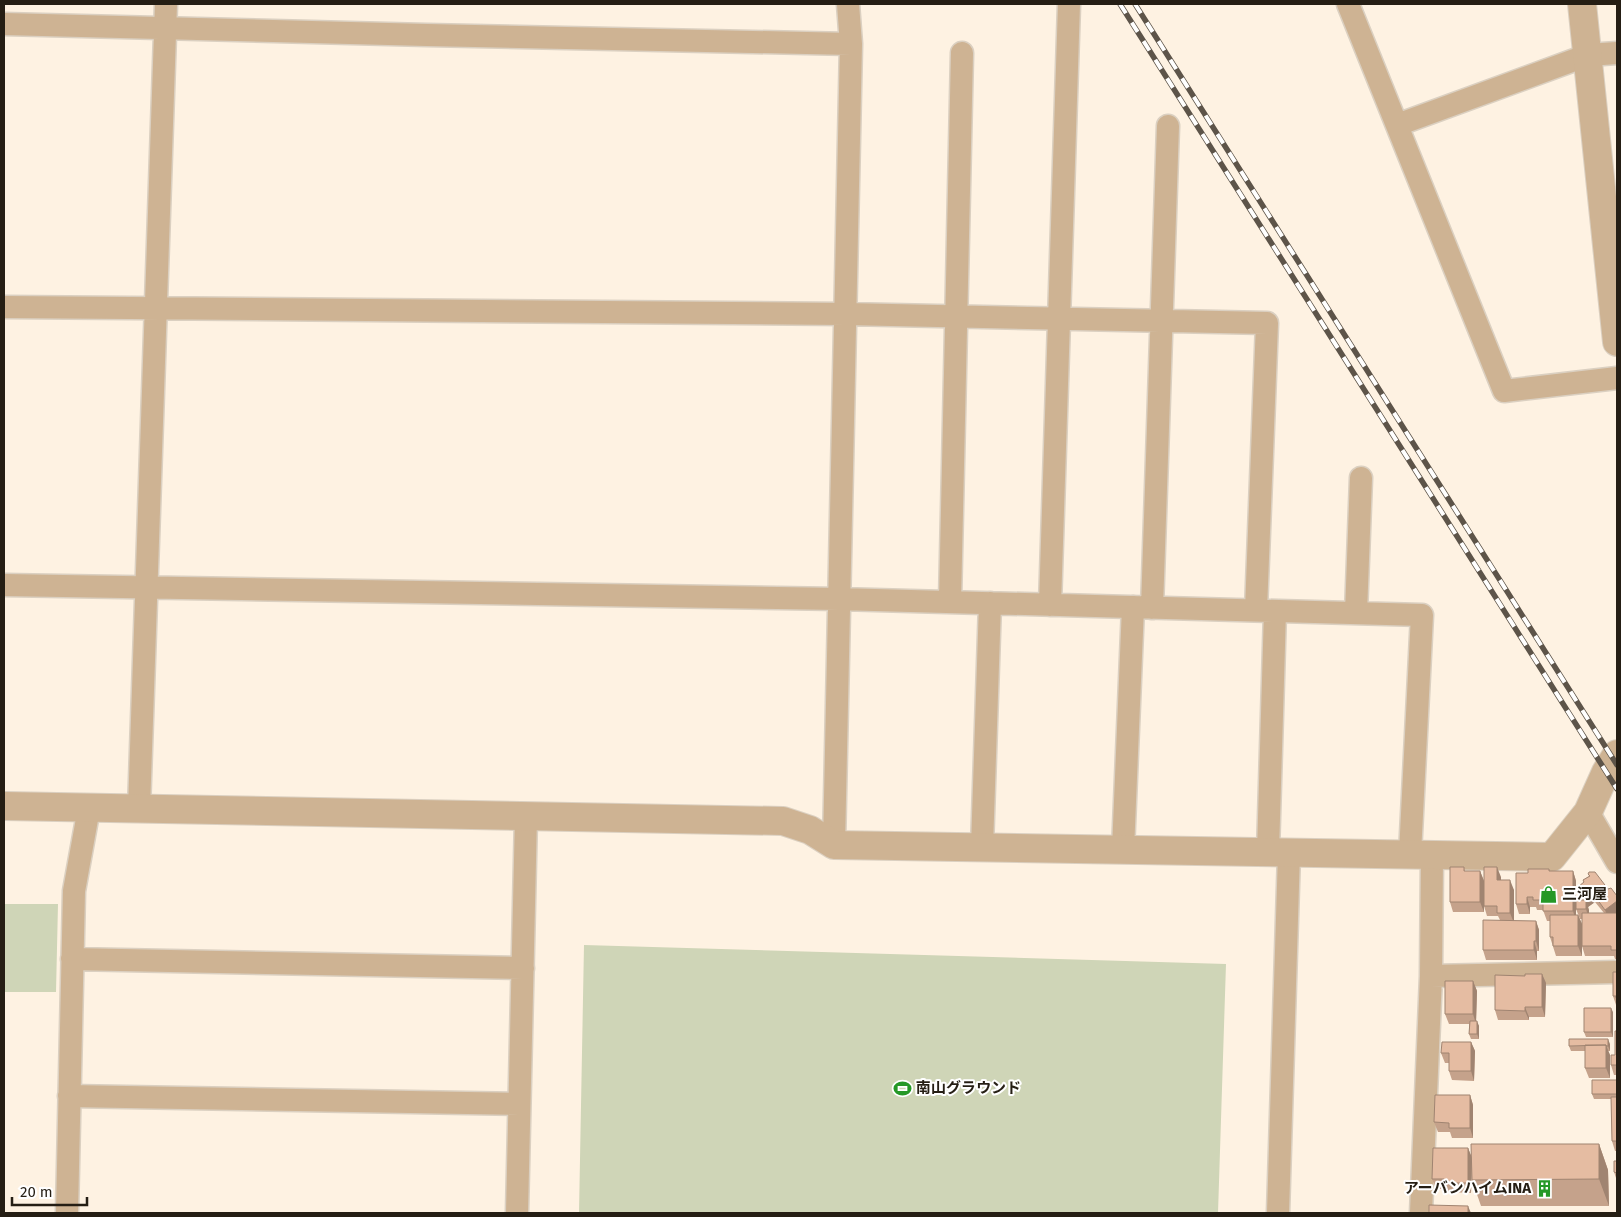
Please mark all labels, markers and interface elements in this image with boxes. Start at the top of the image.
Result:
shop icon: 三河屋 [1538,884,1558,904]
place label: 三河屋 [1562,885,1607,903]
sports icon: 南山グラウンド [892,1078,912,1098]
place label: 南山グラウンド [916,1079,1021,1097]
scale bar [12,1174,88,1206]
building icon: アーバンハイムINA [1535,1178,1555,1198]
place label: アーバンハイムINA [1404,1179,1532,1197]
text: 20 m [20,1183,53,1201]

